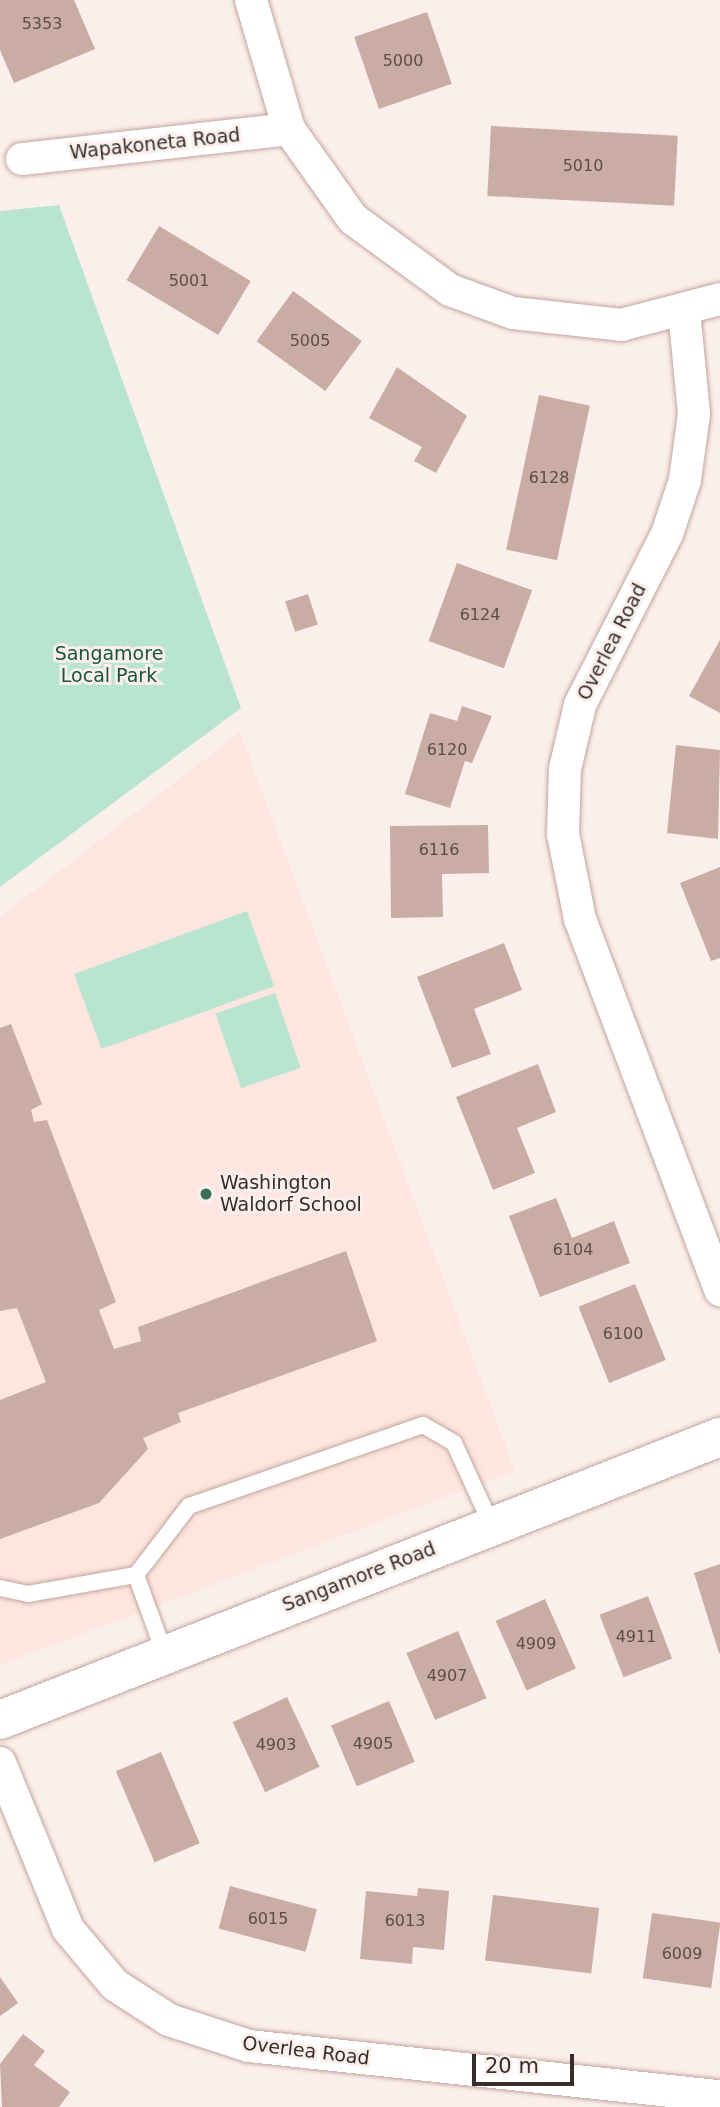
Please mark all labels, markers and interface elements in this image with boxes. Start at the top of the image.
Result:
house number: 5353 [22,14,62,34]
house number: 5000 [383,51,423,71]
street label: Wapakoneta Road [69,124,241,164]
house number: 5010 [563,156,603,176]
house number: 5001 [169,271,209,291]
house number: 5005 [290,331,330,351]
house number: 6128 [529,468,569,488]
street label: Overlea Road [573,580,651,704]
house number: 6124 [460,605,500,625]
park label: Sangamore Local Park [55,643,163,687]
house number: 6120 [427,740,467,760]
house number: 6116 [419,840,459,860]
place label: Washington Waldorf School [220,1172,362,1216]
marker: Washington Waldorf School [198,1186,214,1202]
house number: 6104 [553,1240,593,1260]
house number: 6100 [603,1324,643,1344]
street label: Sangamore Road [279,1537,439,1617]
house number: 4911 [616,1627,656,1647]
house number: 4909 [516,1634,556,1654]
house number: 4907 [427,1666,467,1686]
house number: 4905 [353,1734,393,1754]
house number: 4903 [256,1735,296,1755]
house number: 6015 [248,1909,288,1929]
house number: 6013 [385,1911,425,1931]
house number: 6009 [662,1944,702,1964]
street label: Overlea Road [241,2032,371,2070]
scale bar [475,2040,576,2084]
text: 20 m [485,2054,539,2078]

